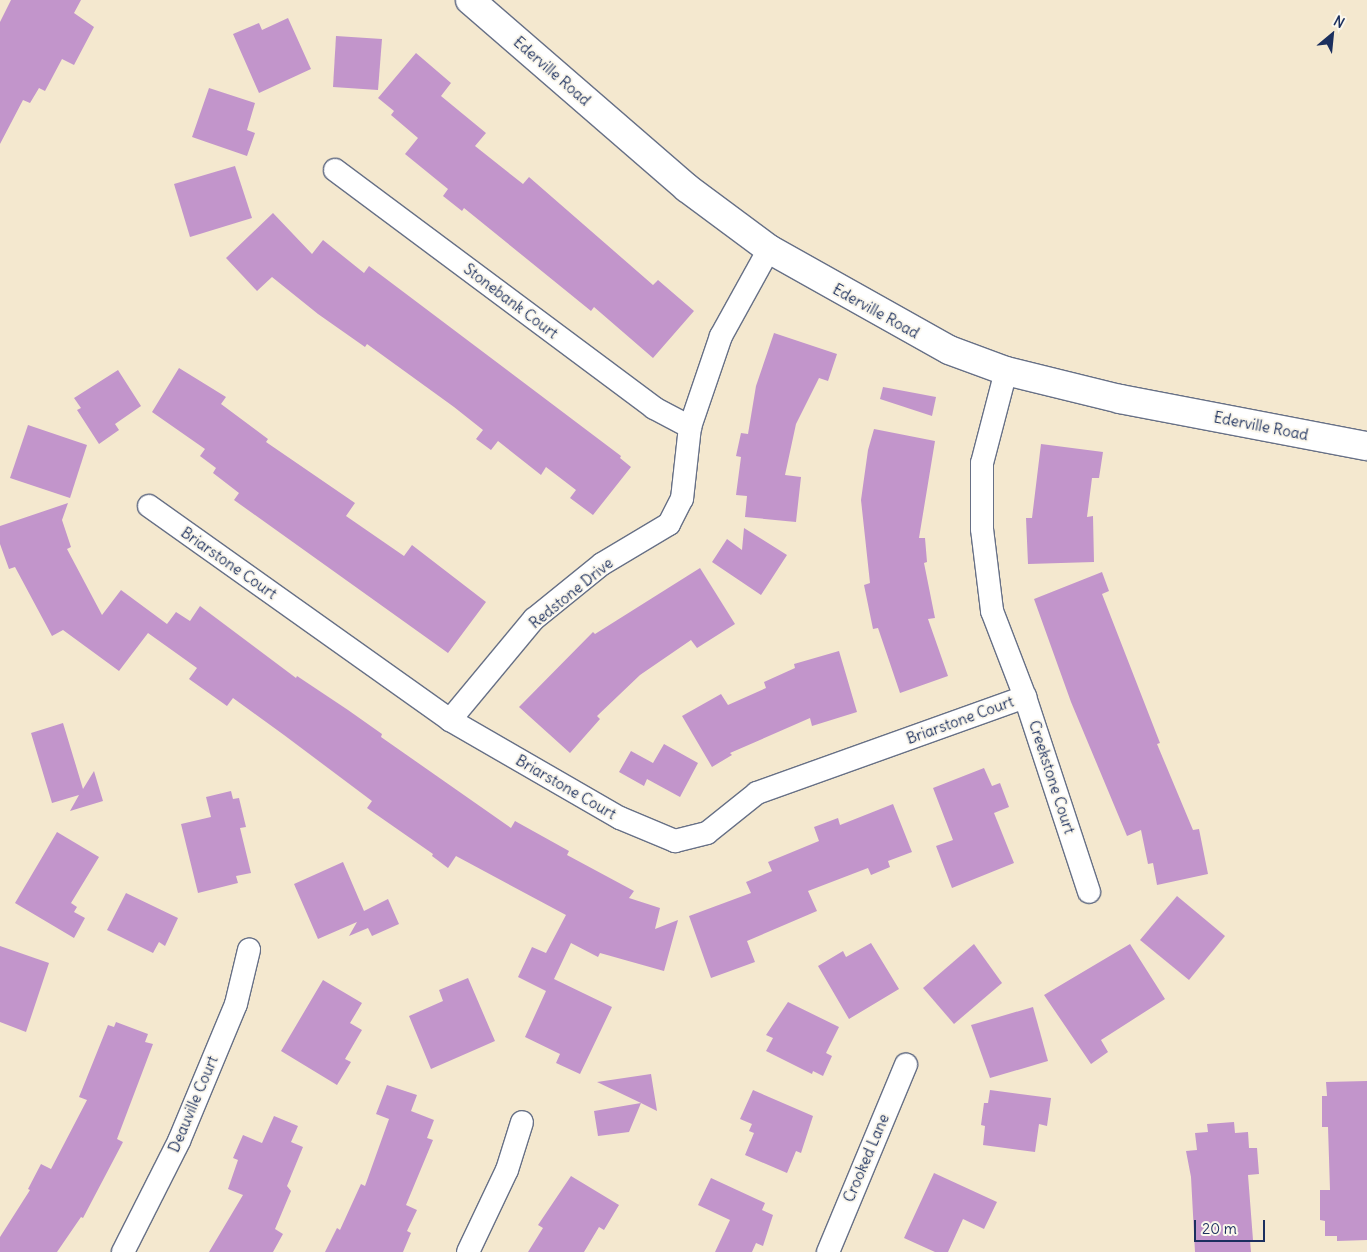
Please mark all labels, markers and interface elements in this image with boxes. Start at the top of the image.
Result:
north arrow [1307,10,1357,60]
text: N [1331,12,1348,32]
street label: Ederville Road [510,33,594,109]
street label: Stonebank Court [460,260,562,342]
street label: Ederville Road [830,280,922,342]
street label: Ederville Road [1212,408,1310,444]
street label: Briarstone Court [178,523,280,603]
street label: Redstone Drive [526,554,616,632]
street label: Briarstone Court [904,692,1016,748]
street label: Creekstone Court [1025,718,1079,836]
street label: Briarstone Court [513,751,619,823]
street label: Deauville Court [165,1053,221,1155]
street label: Crooked Lane [839,1111,893,1205]
scale bar [1197,1210,1268,1242]
text: 20 m [1202,1219,1237,1238]

